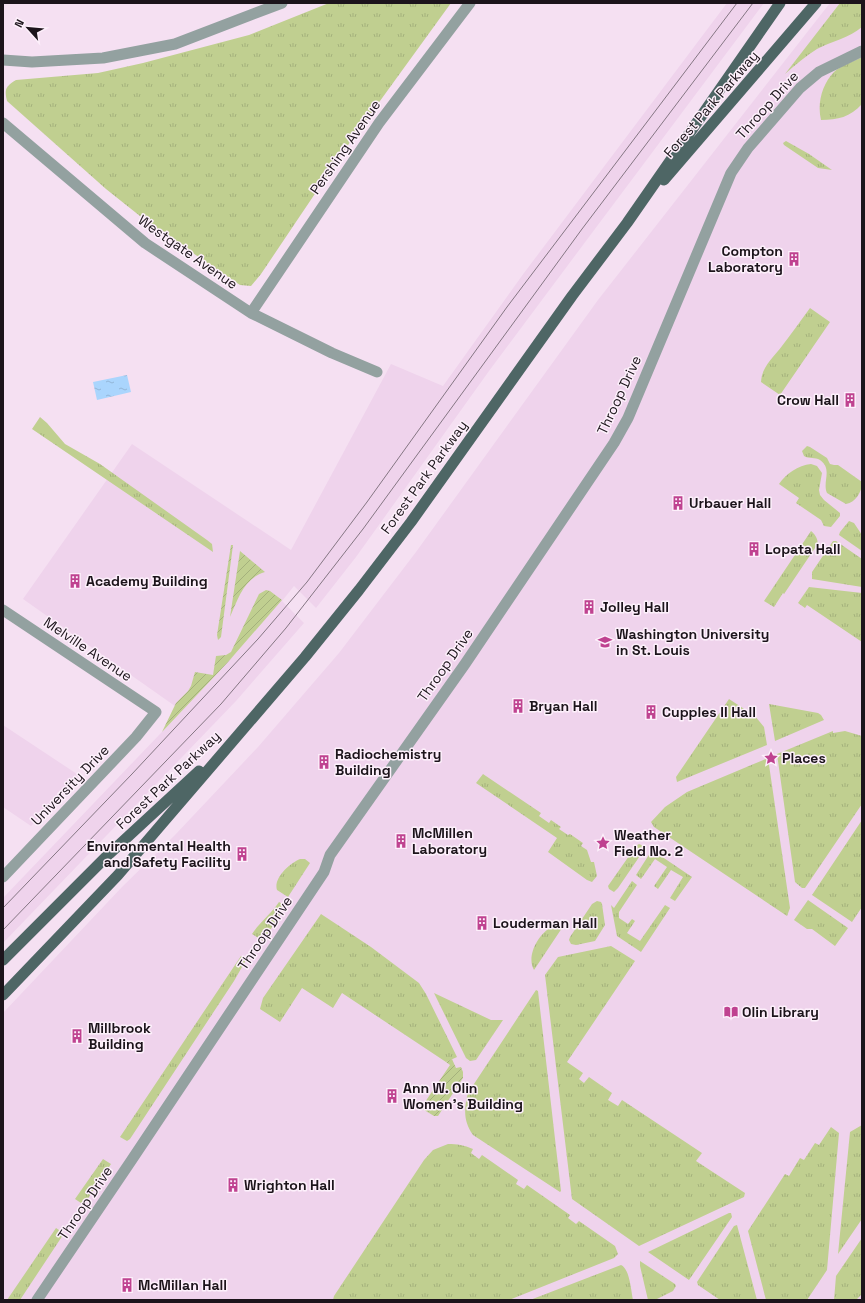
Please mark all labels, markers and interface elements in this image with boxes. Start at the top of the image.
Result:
north arrow [8,8,48,48]
text: N [11,17,27,30]
street label: Forest Park Parkway [660,47,762,161]
street label: Throop Drive [732,67,802,143]
street label: Pershing Avenue [306,96,384,198]
street label: Westgate Avenue [135,211,241,293]
place label: Compton Laboratory [708,242,783,276]
building icon: Compton Laboratory [786,251,802,267]
street label: Throop Drive [593,353,645,437]
place label: Crow Hall [777,391,839,409]
building icon: Crow Hall [842,392,858,408]
street label: Forest Park Parkway [377,417,471,537]
place label: Urbauer Hall [689,494,771,512]
building icon: Urbauer Hall [670,495,686,511]
place label: Lopata Hall [765,540,840,558]
building icon: Lopata Hall [746,541,762,557]
place label: Academy Building [86,572,208,590]
building icon: Academy Building [67,573,83,589]
place label: Jolley Hall [600,598,669,616]
building icon: Jolley Hall [581,599,597,615]
street label: Melville Avenue [40,613,136,685]
street label: Throop Drive [413,625,477,705]
place label: Washington University in St. Louis [616,625,769,659]
school or university icon: Washington University in St. Louis [597,634,613,650]
place label: Bryan Hall [529,697,597,715]
building icon: Bryan Hall [510,698,526,714]
place label: Cupples II Hall [662,703,756,721]
building icon: Cupples II Hall [643,704,659,720]
street label: Forest Park Parkway [112,727,224,833]
street label: University Drive [27,741,113,829]
place label: Radiochemistry Building [335,745,441,779]
place label: Places [782,749,826,767]
place icon: Places [763,750,779,766]
building icon: Radiochemistry Building [316,754,332,770]
place label: McMillen Laboratory [412,824,487,858]
place label: Weather Field No. 2 [614,826,683,860]
building icon: McMillen Laboratory [393,833,409,849]
place icon: Weather Field No. 2 [595,835,611,851]
place label: Environmental Health and Safety Facility [87,837,231,871]
building icon: Environmental Health and Safety Facility [234,846,250,862]
street label: Throop Drive [234,893,296,973]
place label: Louderman Hall [493,914,597,932]
building icon: Louderman Hall [474,915,490,931]
place label: Olin Library [742,1003,819,1021]
library icon: Olin Library [723,1004,739,1020]
place label: Millbrook Building [88,1019,151,1053]
building icon: Millbrook Building [69,1028,85,1044]
place label: Ann W. Olin Women's Building [403,1079,523,1113]
building icon: Ann W. Olin Women's Building [384,1088,400,1104]
street label: Throop Drive [54,1163,116,1243]
place label: Wrighton Hall [244,1176,335,1194]
building icon: Wrighton Hall [225,1177,241,1193]
place label: McMillan Hall [138,1276,227,1294]
building icon: McMillan Hall [119,1277,135,1293]

